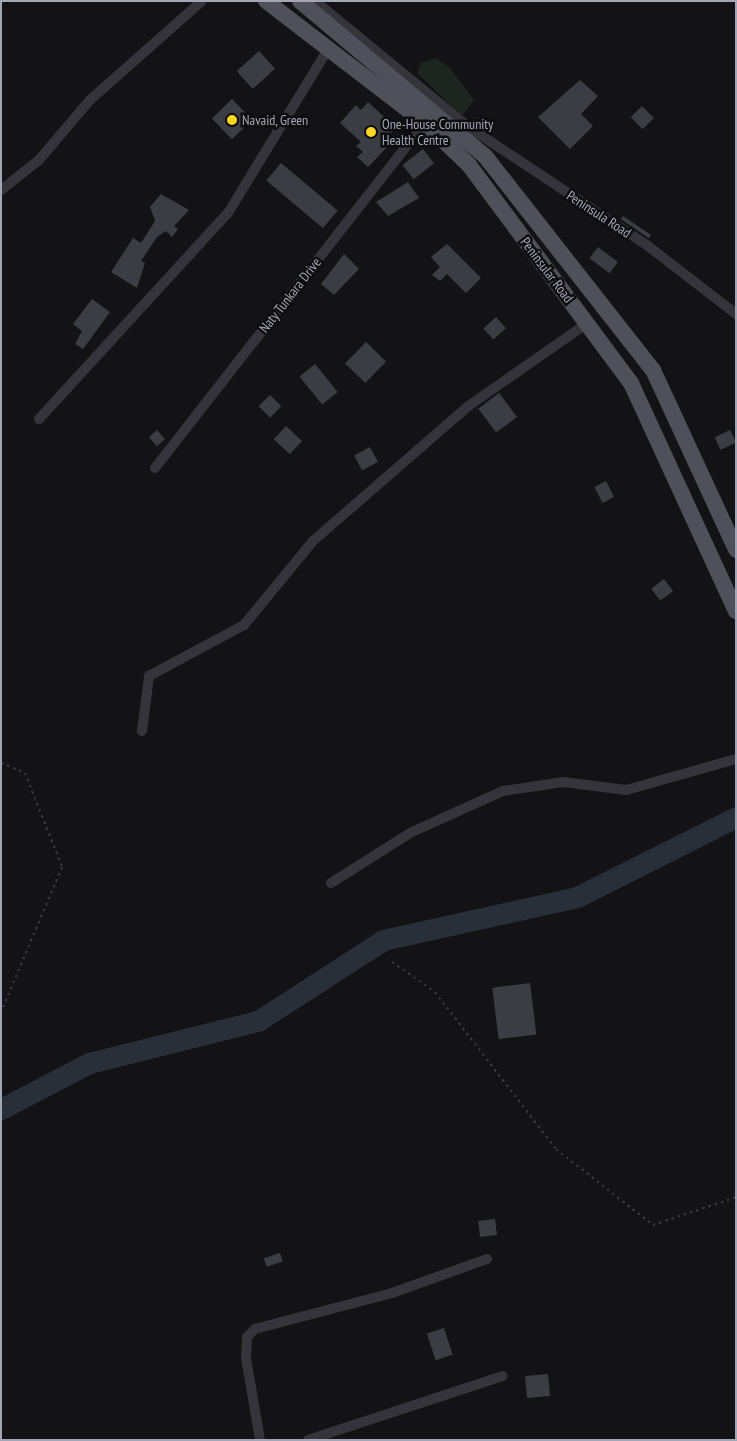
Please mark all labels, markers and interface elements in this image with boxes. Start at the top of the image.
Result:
place label: Navaid, Green [242,112,309,128]
marker: Navaid, Green [226,114,238,126]
place label: One-House Community Health Centre [382,116,493,148]
marker: One-House Community Health Centre [364,125,378,139]
street label: Peninsula Road [564,187,634,241]
street label: Peninsular Road [517,234,577,306]
street label: Naty Tunkara Drive [255,254,325,336]

